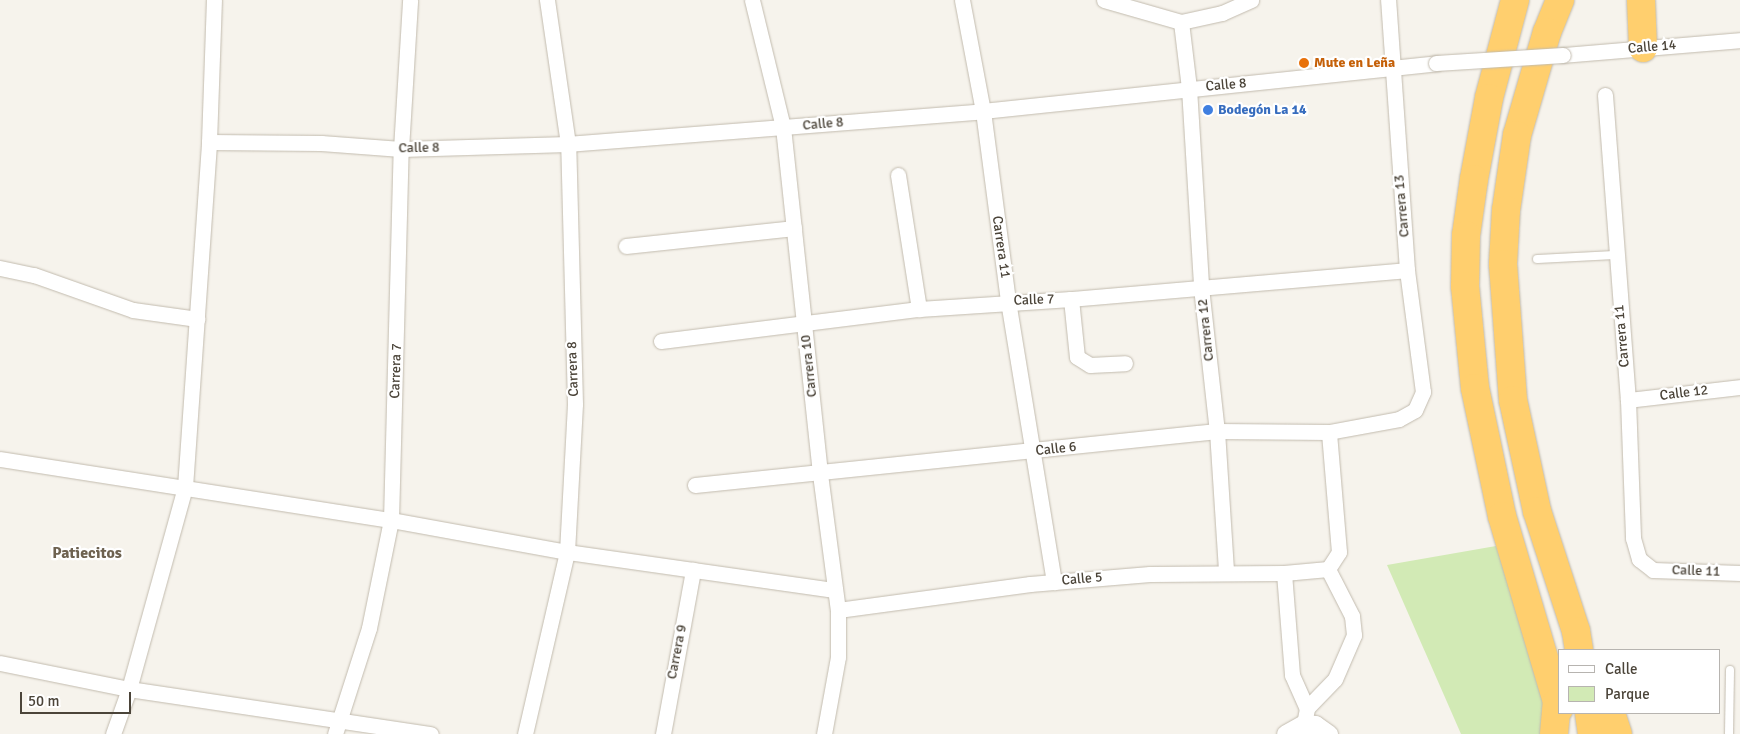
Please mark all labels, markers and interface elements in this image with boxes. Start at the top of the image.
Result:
street label: Calle 14 [1627,37,1677,57]
place label: Mute en Leña [1314,55,1395,71]
marker: Mute en Leña [1298,57,1310,69]
street label: Calle 8 [1205,75,1247,95]
place label: Bodegón La 14 [1218,102,1307,118]
marker: Bodegón La 14 [1202,104,1214,116]
street label: Calle 8 [802,114,844,134]
street label: Calle 8 [398,139,440,157]
street label: Carrera 13 [1391,174,1413,238]
street label: Carrera 11 [988,215,1014,279]
street label: Calle 7 [1013,291,1055,309]
street label: Carrera 12 [1194,298,1218,362]
street label: Carrera 11 [1611,304,1633,368]
street label: Carrera 10 [797,334,821,398]
street label: Carrera 8 [564,341,582,397]
street label: Carrera 7 [387,343,405,399]
street label: Calle 12 [1659,382,1709,404]
street label: Calle 6 [1035,439,1077,459]
district label: Patiecitos [52,543,122,563]
street label: Calle 11 [1671,562,1721,580]
street label: Calle 5 [1061,569,1103,589]
street label: Carrera 9 [663,623,691,681]
legend [1558,649,1720,714]
text: Calle [1605,660,1638,678]
scale bar [22,682,134,714]
text: Parque [1605,685,1650,703]
text: 50 m [28,692,59,710]

